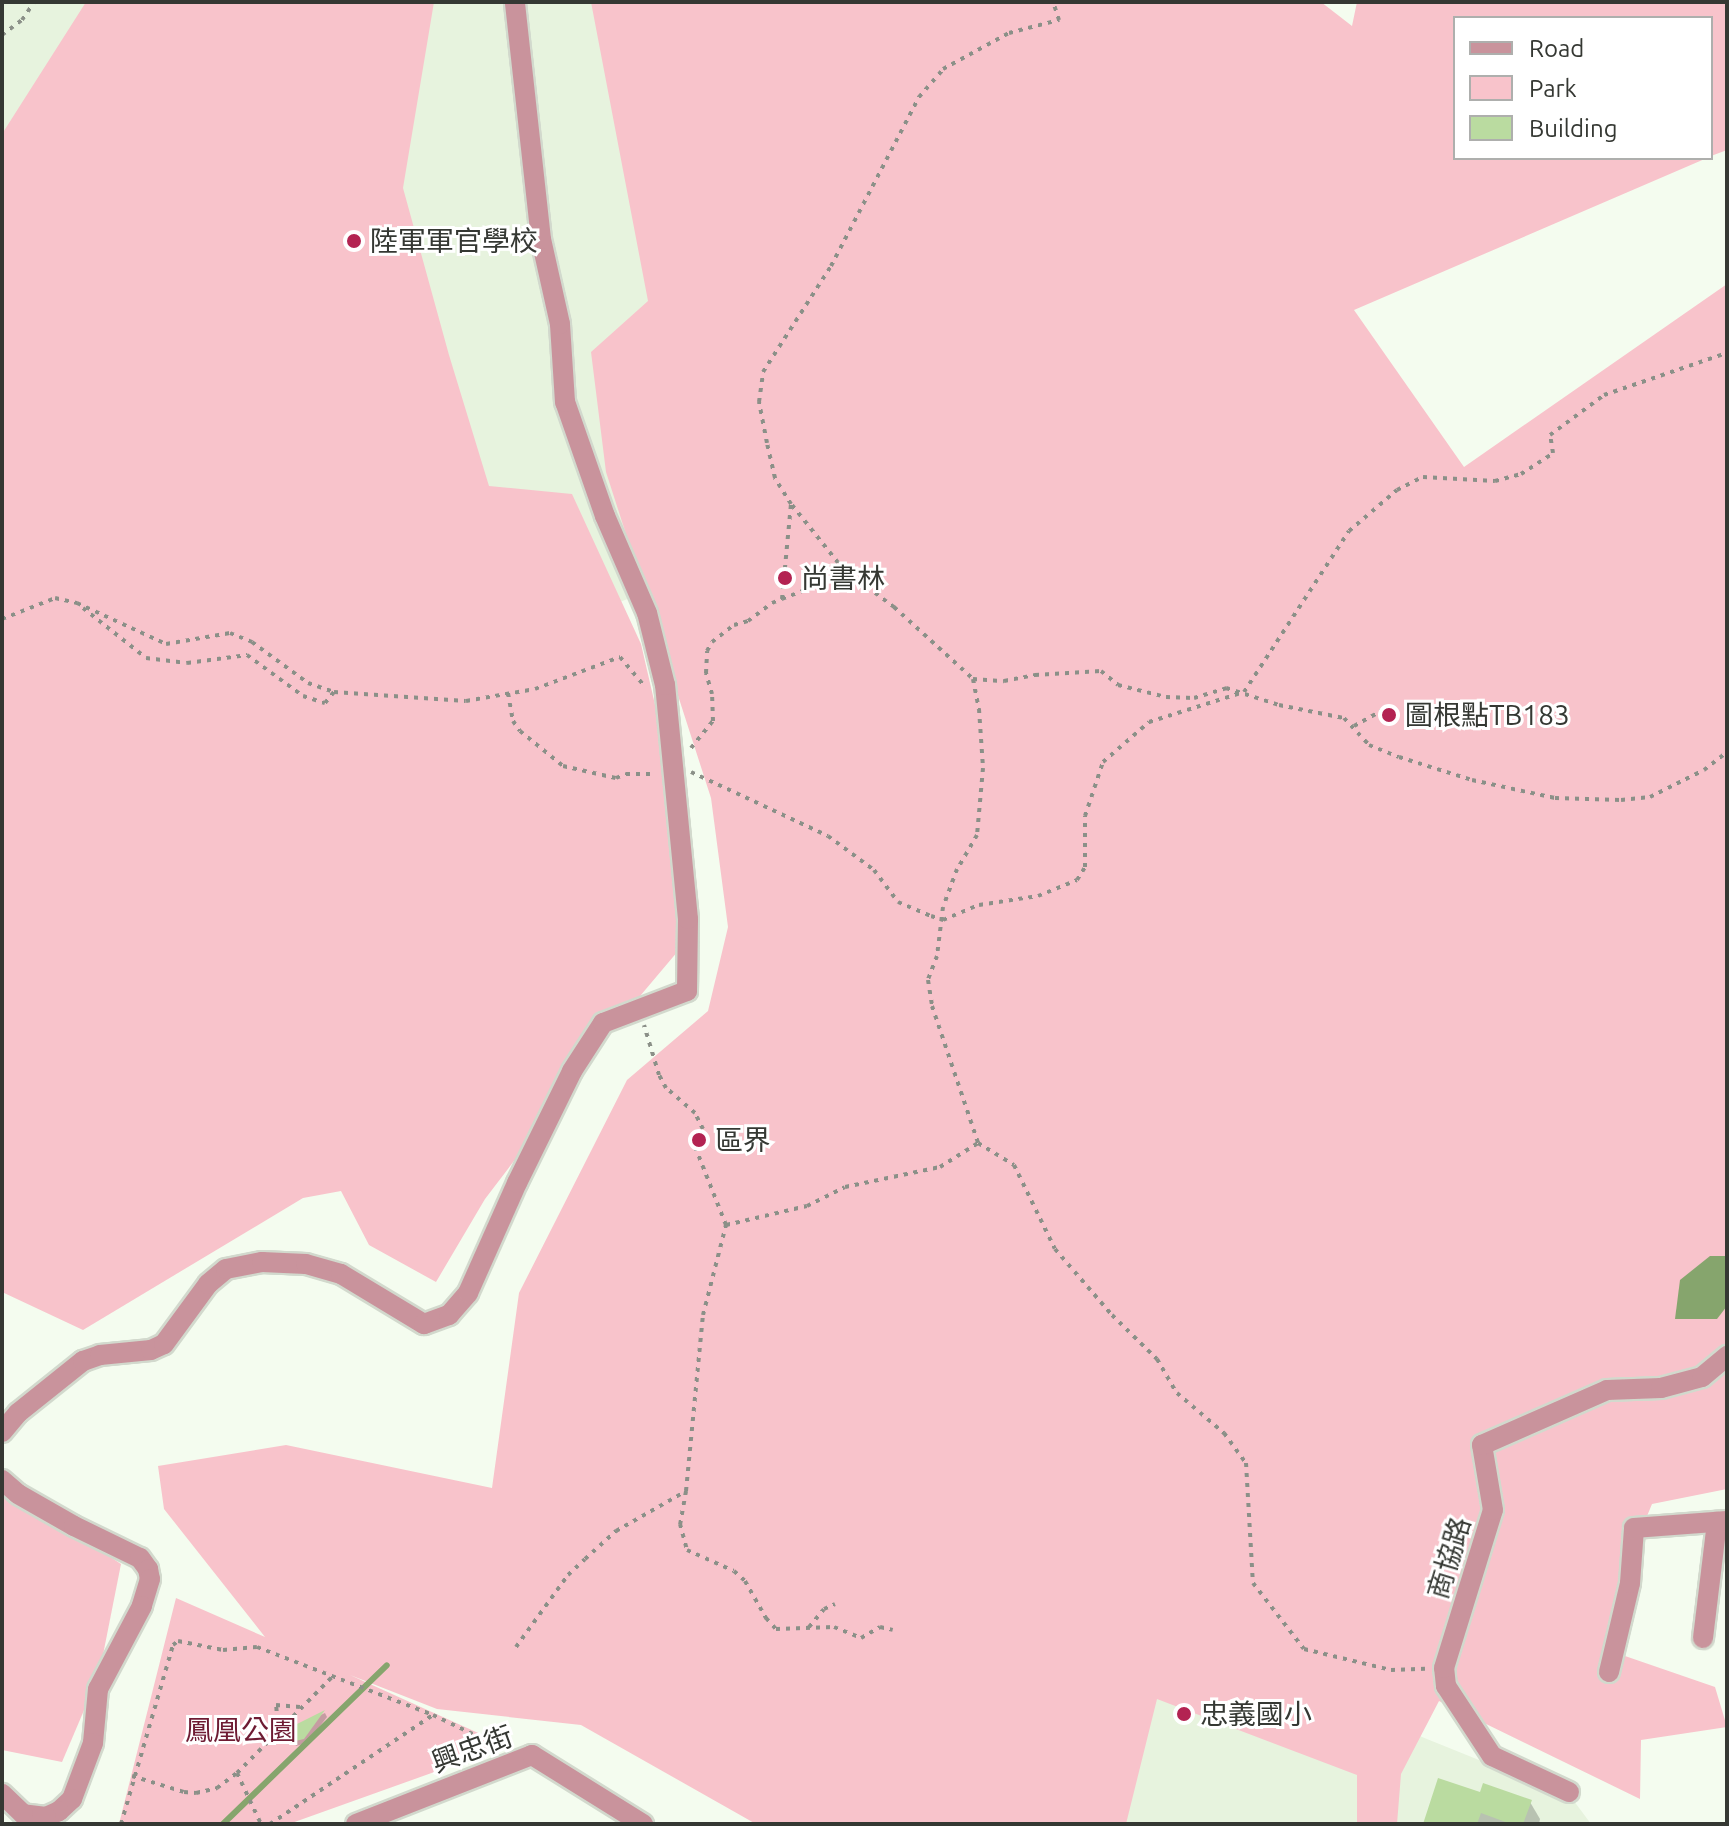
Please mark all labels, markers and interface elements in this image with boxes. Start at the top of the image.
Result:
legend [1453,16,1713,160]
text: Road [1529,35,1584,62]
text: Park [1529,75,1577,102]
text: Building [1529,115,1617,142]
place label: 陸軍軍官學校 [370,224,538,258]
marker: 陸軍軍官學校 [345,232,363,250]
place label: 尚書林 [801,561,885,595]
marker: 尚書林 [776,569,794,587]
place label: 圖根點TB183 [1405,698,1570,732]
marker: 圖根點TB183 [1380,706,1398,724]
place label: 區界 [715,1123,771,1157]
marker: 區界 [690,1131,708,1149]
street label: 商協路 [1421,1513,1477,1603]
place label: 忠義國小 [1200,1697,1312,1731]
marker: 忠義國小 [1175,1705,1193,1723]
park label: 鳳凰公園 [185,1713,297,1747]
street label: 興忠街 [427,1719,517,1779]

